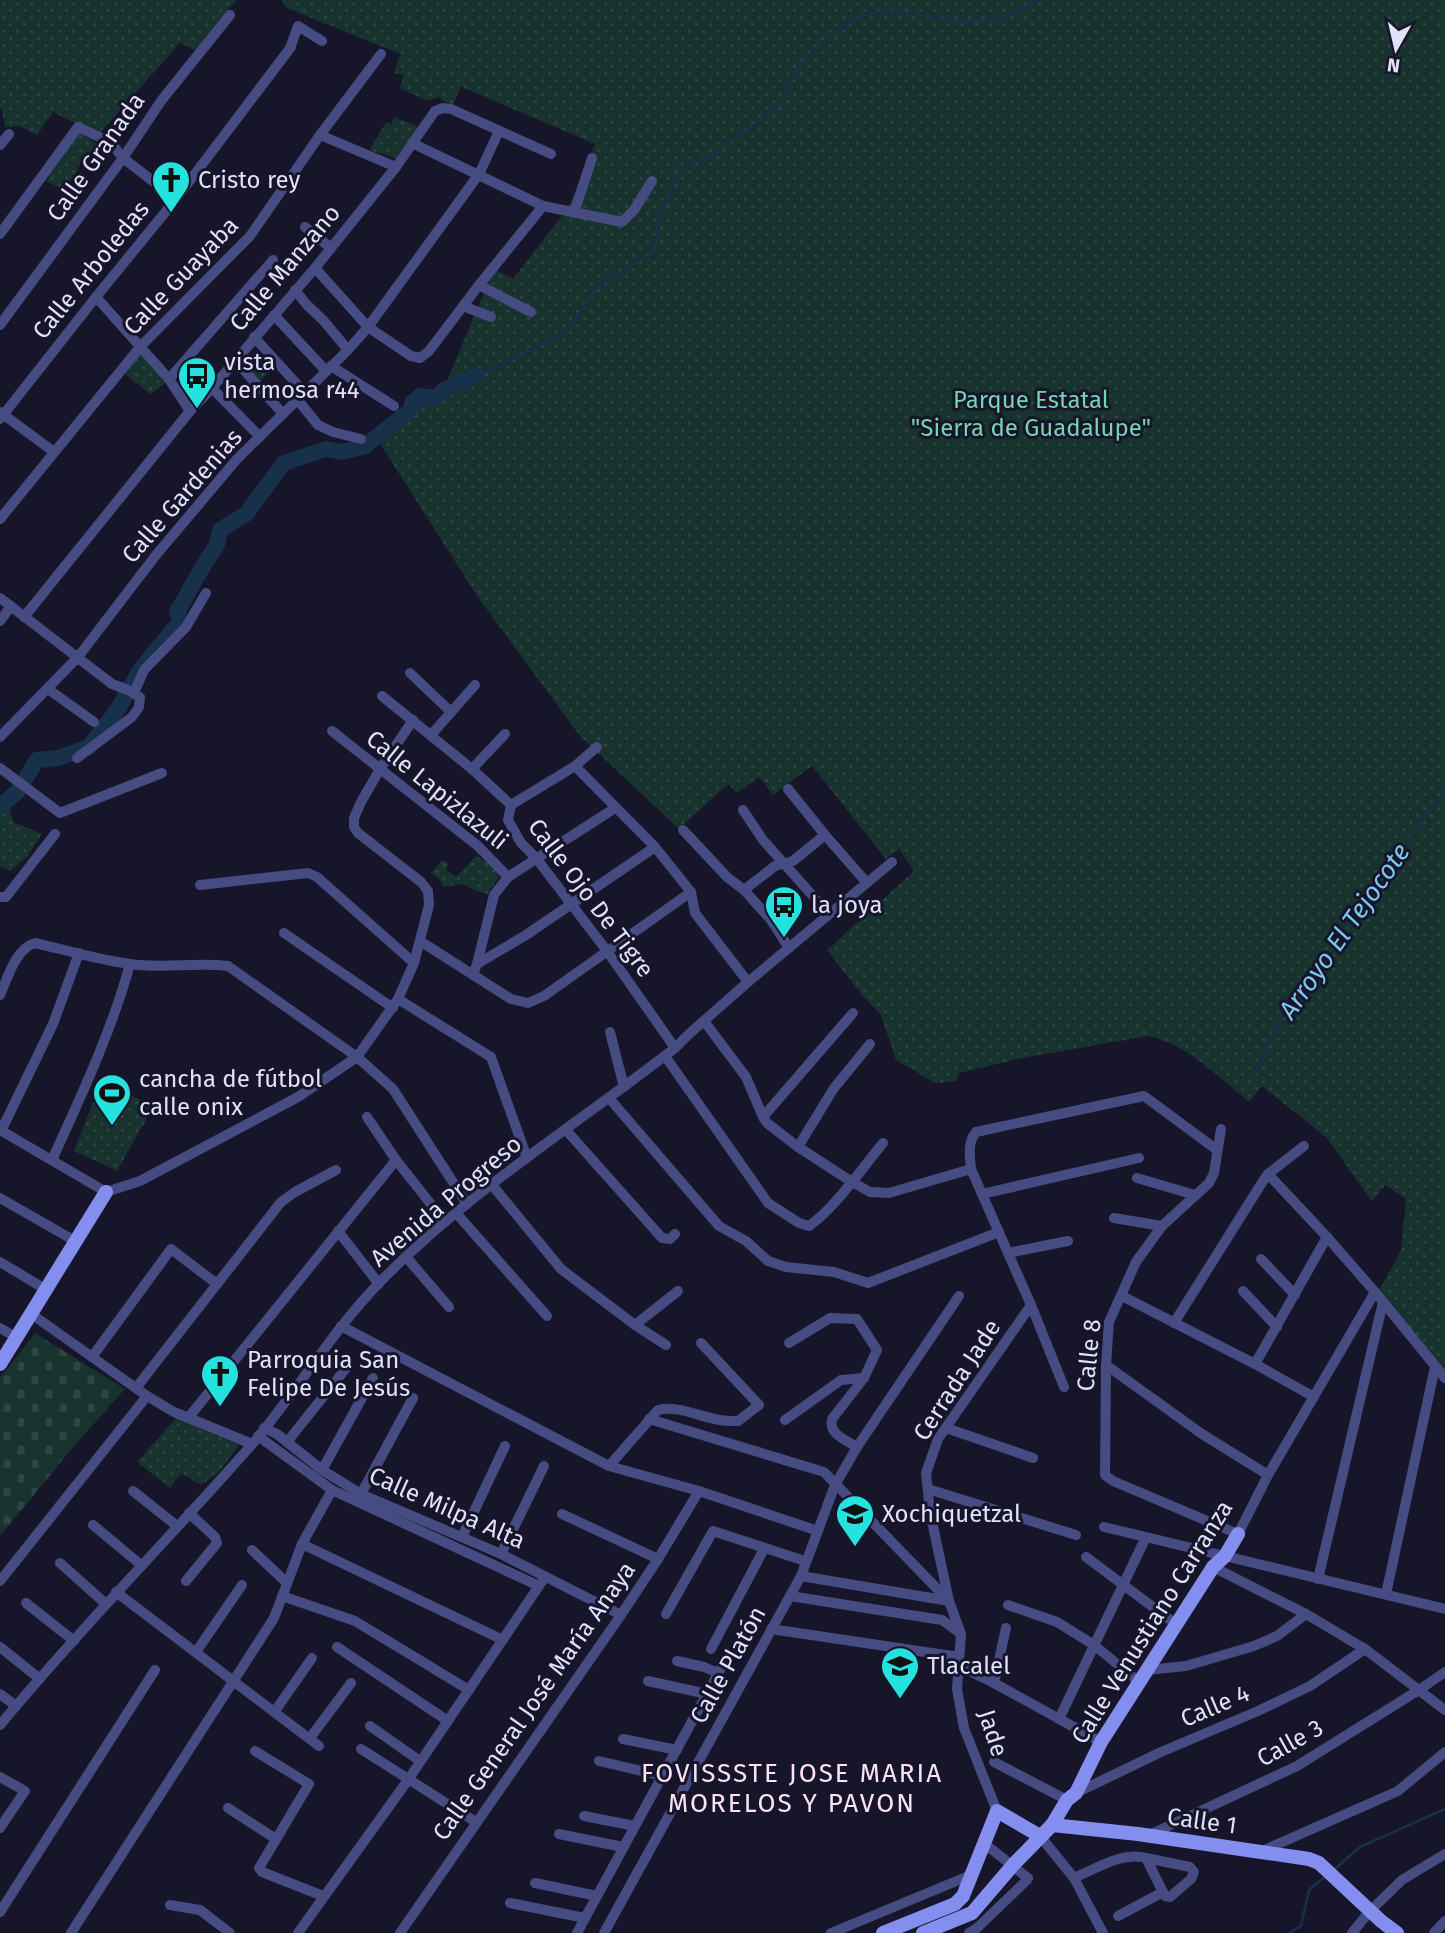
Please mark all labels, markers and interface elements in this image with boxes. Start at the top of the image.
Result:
north arrow [1361,14,1431,84]
text: N [1386,53,1402,78]
street label: Calle Granada [41,87,151,227]
church icon: Cristo rey [150,159,192,214]
place label: Cristo rey [198,166,301,194]
street label: Calle Arboledas [27,195,155,345]
street label: Calle Manzano [224,199,346,337]
street label: Calle Guayaba [118,211,244,341]
place label: vista hermosa r44 [224,348,360,404]
bus stop icon: vista hermosa r44 [176,355,218,410]
park label: Parque Estatal "Sierra de Guadalupe" [911,386,1151,442]
street label: Calle Gardenias [116,423,248,569]
street label: Calle Lapizlazuli [361,724,513,856]
street label: Calle Ojo De Tigre [522,813,660,983]
water label: Arroyo El Tejocote [1272,837,1417,1026]
bus stop icon: la joya [763,884,805,939]
place label: la joya [811,891,882,919]
place label: cancha de fútbol calle onix [139,1065,322,1121]
sports icon: cancha de fútbol calle onix [91,1072,133,1127]
street label: Avenida Progreso [365,1130,527,1272]
street label: Cerrada Jade [908,1314,1006,1446]
street label: Calle 8 [1071,1317,1107,1393]
place label: Parroquia San Felipe De Jesús [247,1346,410,1402]
church icon: Parroquia San Felipe De Jesús [199,1353,241,1408]
street label: Calle Milpa Alta [365,1461,529,1555]
school or university icon: Xochiquetzal [834,1493,876,1548]
street label: Calle Venustiano Carranza [1066,1495,1238,1749]
place label: Xochiquetzal [882,1500,1021,1528]
street label: Calle General José María Anaya [427,1556,641,1846]
street label: Calle Platón [684,1602,772,1728]
school or university icon: Tlacalel [879,1645,921,1700]
place label: Tlacalel [927,1652,1010,1680]
street label: Calle 4 [1176,1679,1254,1733]
street label: Jade [972,1706,1014,1760]
street label: Calle 3 [1252,1713,1328,1773]
district label: FOVISSSTE JOSE MARIA MORELOS Y PAVON [641,1758,943,1819]
street label: Calle 1 [1165,1802,1239,1840]

